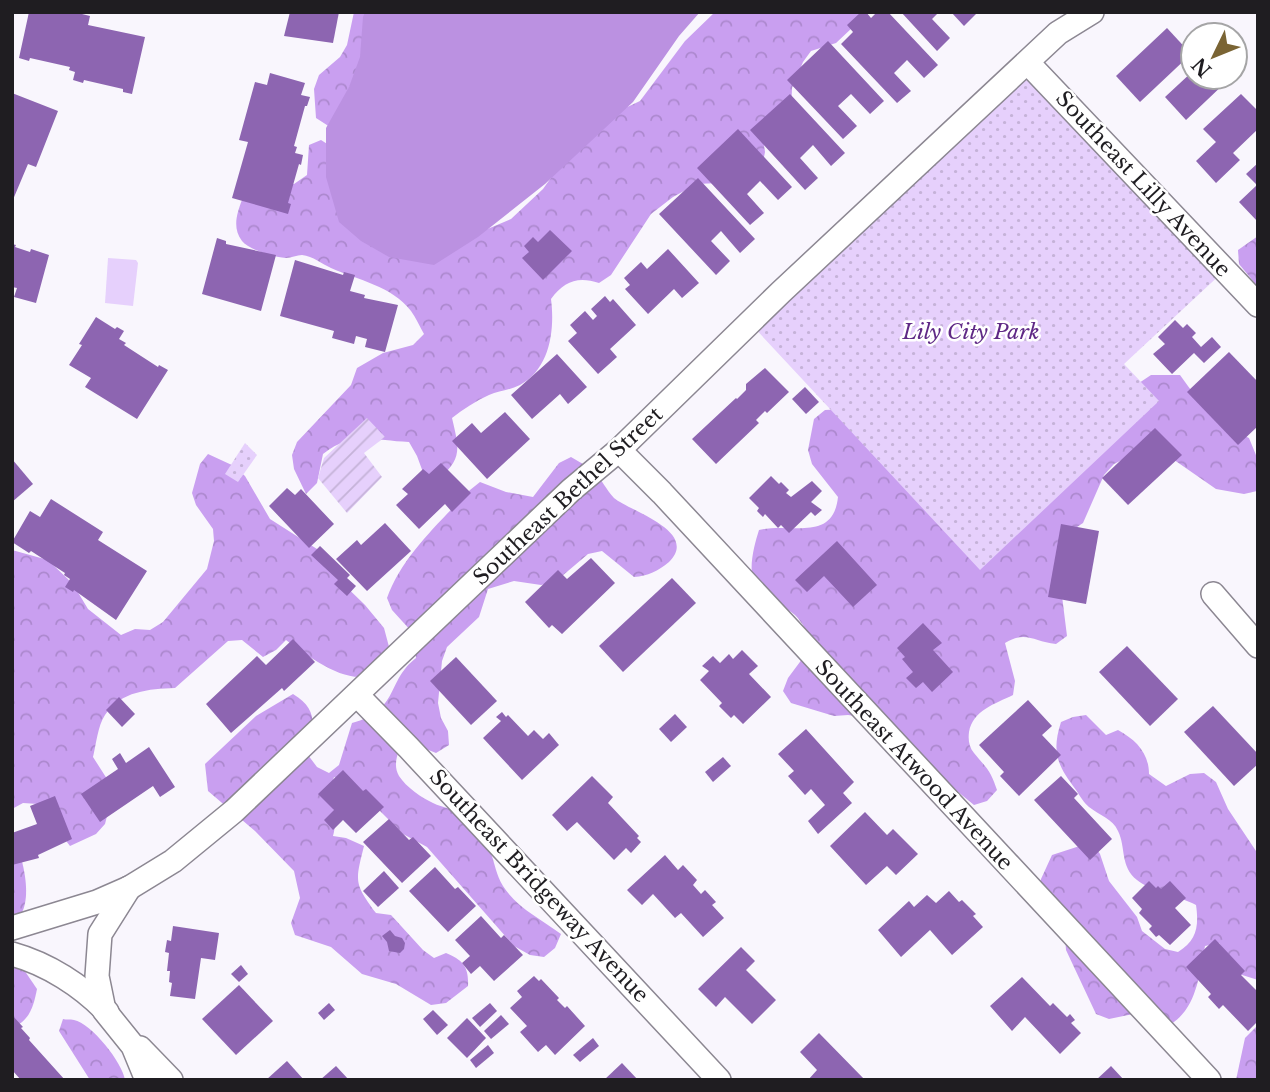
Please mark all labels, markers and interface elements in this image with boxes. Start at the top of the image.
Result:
north arrow [1179,21,1249,91]
text: N [1187,53,1216,82]
street label: Southeast Lilly Avenue [1050,86,1236,282]
park label: Lily City Park [901,319,1040,345]
street label: Southeast Bethel Street [468,401,668,591]
street label: Southeast Atwood Avenue [810,654,1018,876]
street label: Southeast Bridgeway Avenue [424,764,654,1008]

